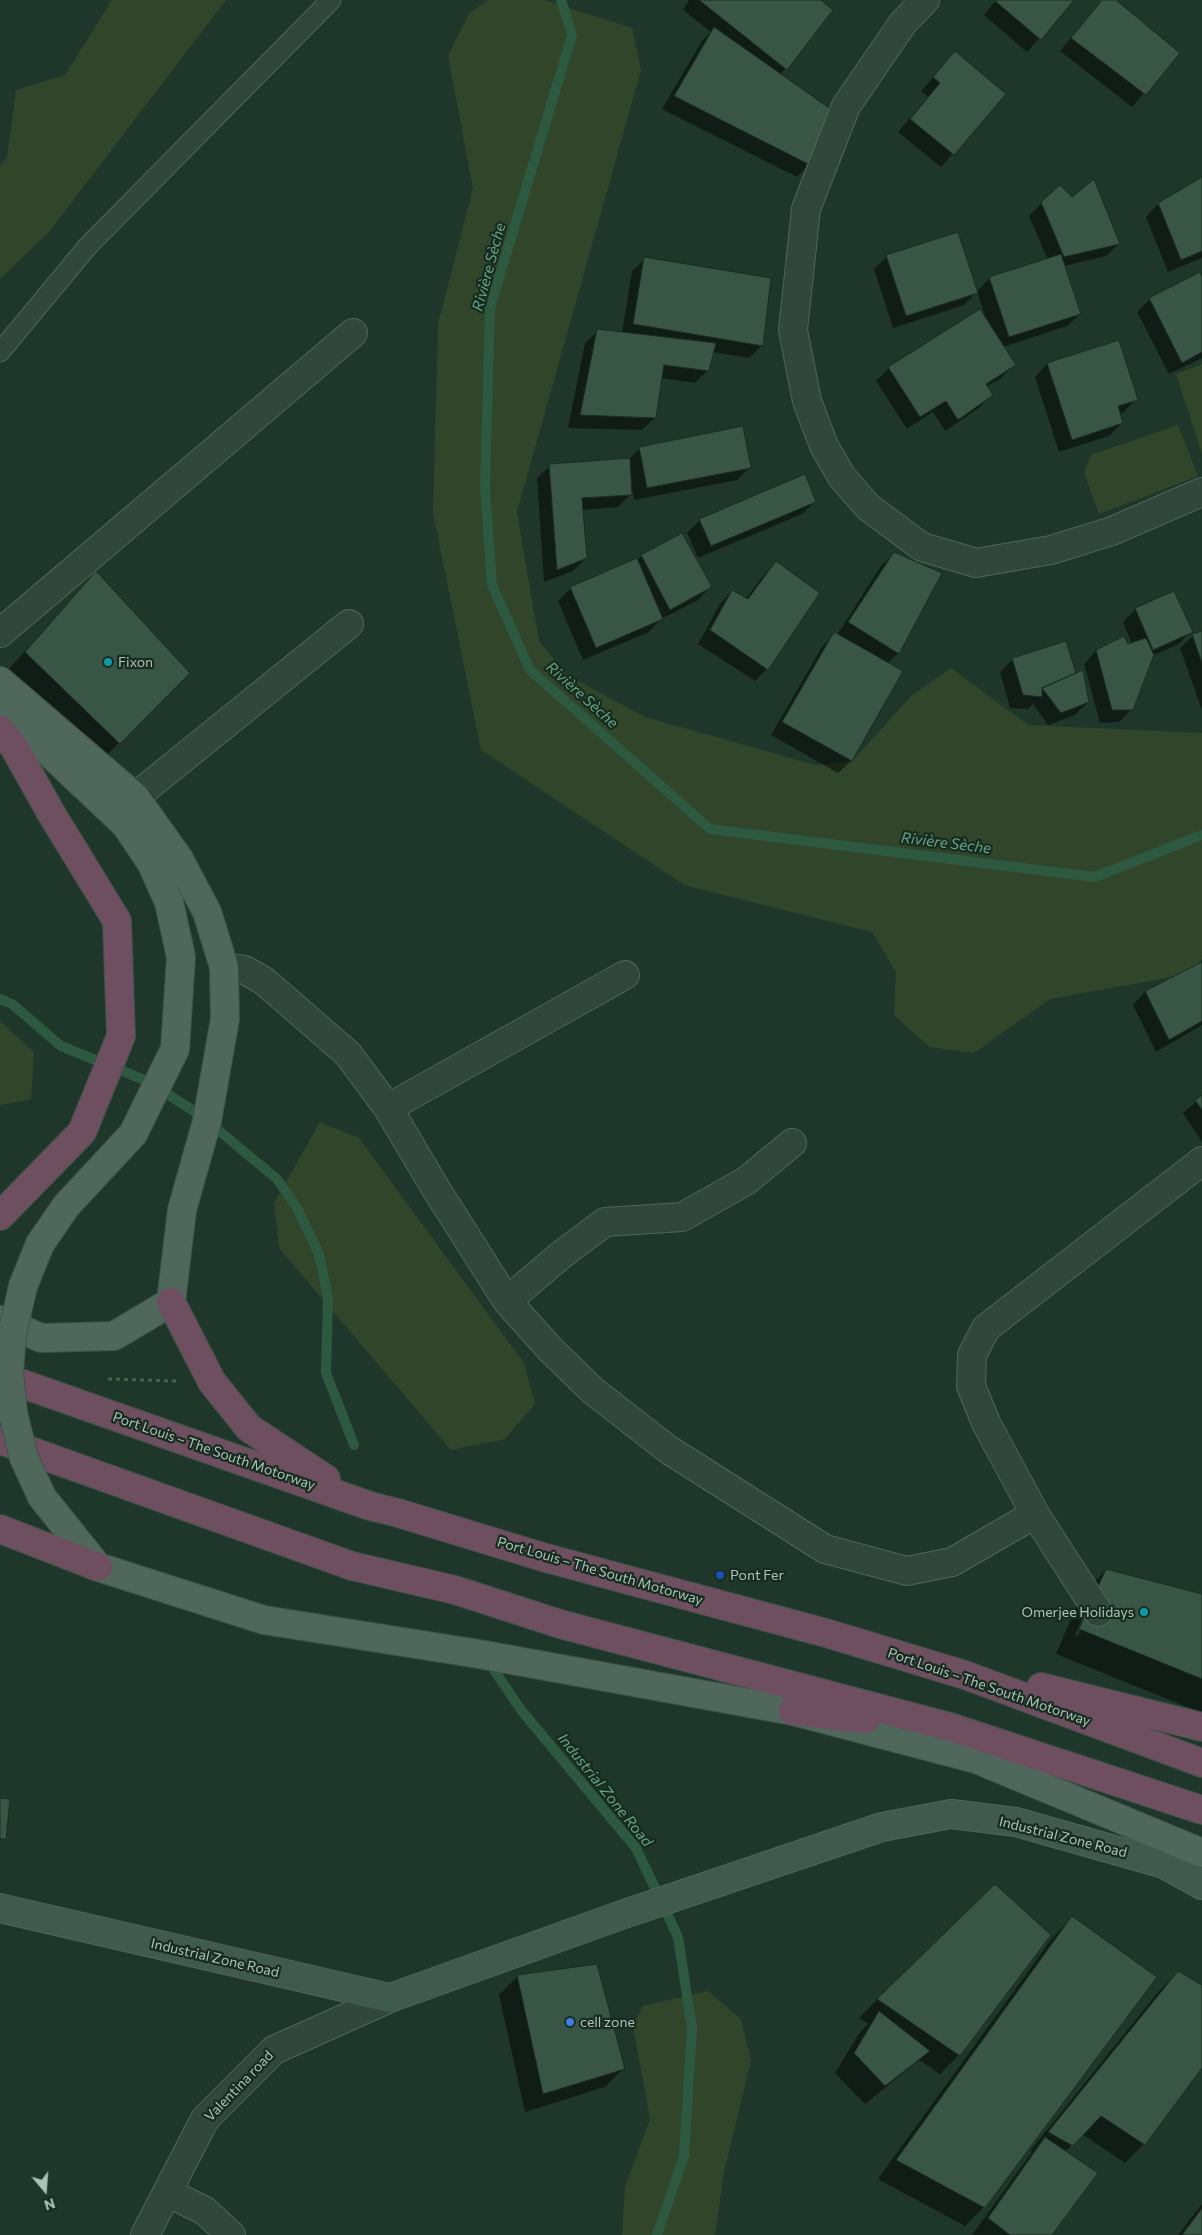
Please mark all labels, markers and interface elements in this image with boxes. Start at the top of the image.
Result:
water label: Rivière Sèche [469,221,509,313]
place label: Fixon [118,654,153,670]
marker: Fixon [102,656,114,668]
water label: Rivière Sèche [542,658,622,732]
water label: Rivière Sèche [900,829,992,857]
street label: Port Louis – The South Motorway [110,1408,318,1494]
street label: Port Louis – The South Motorway [495,1534,705,1608]
place label: Pont Fer [730,1567,784,1583]
marker: Pont Fer [714,1569,726,1581]
place label: Omerjee Holidays [1022,1604,1134,1620]
marker: Omerjee Holidays [1138,1606,1150,1618]
street label: Port Louis – The South Motorway [885,1644,1093,1730]
water label: Industrial Zone Road [554,1730,656,1850]
street label: Industrial Zone Road [997,1813,1129,1861]
street label: Industrial Zone Road [149,1935,281,1981]
place label: cell zone [580,2014,635,2030]
marker: cell zone [564,2016,576,2028]
street label: Valentina road [201,2047,277,2125]
north arrow [20,2165,70,2215]
text: N [42,2195,57,2214]

